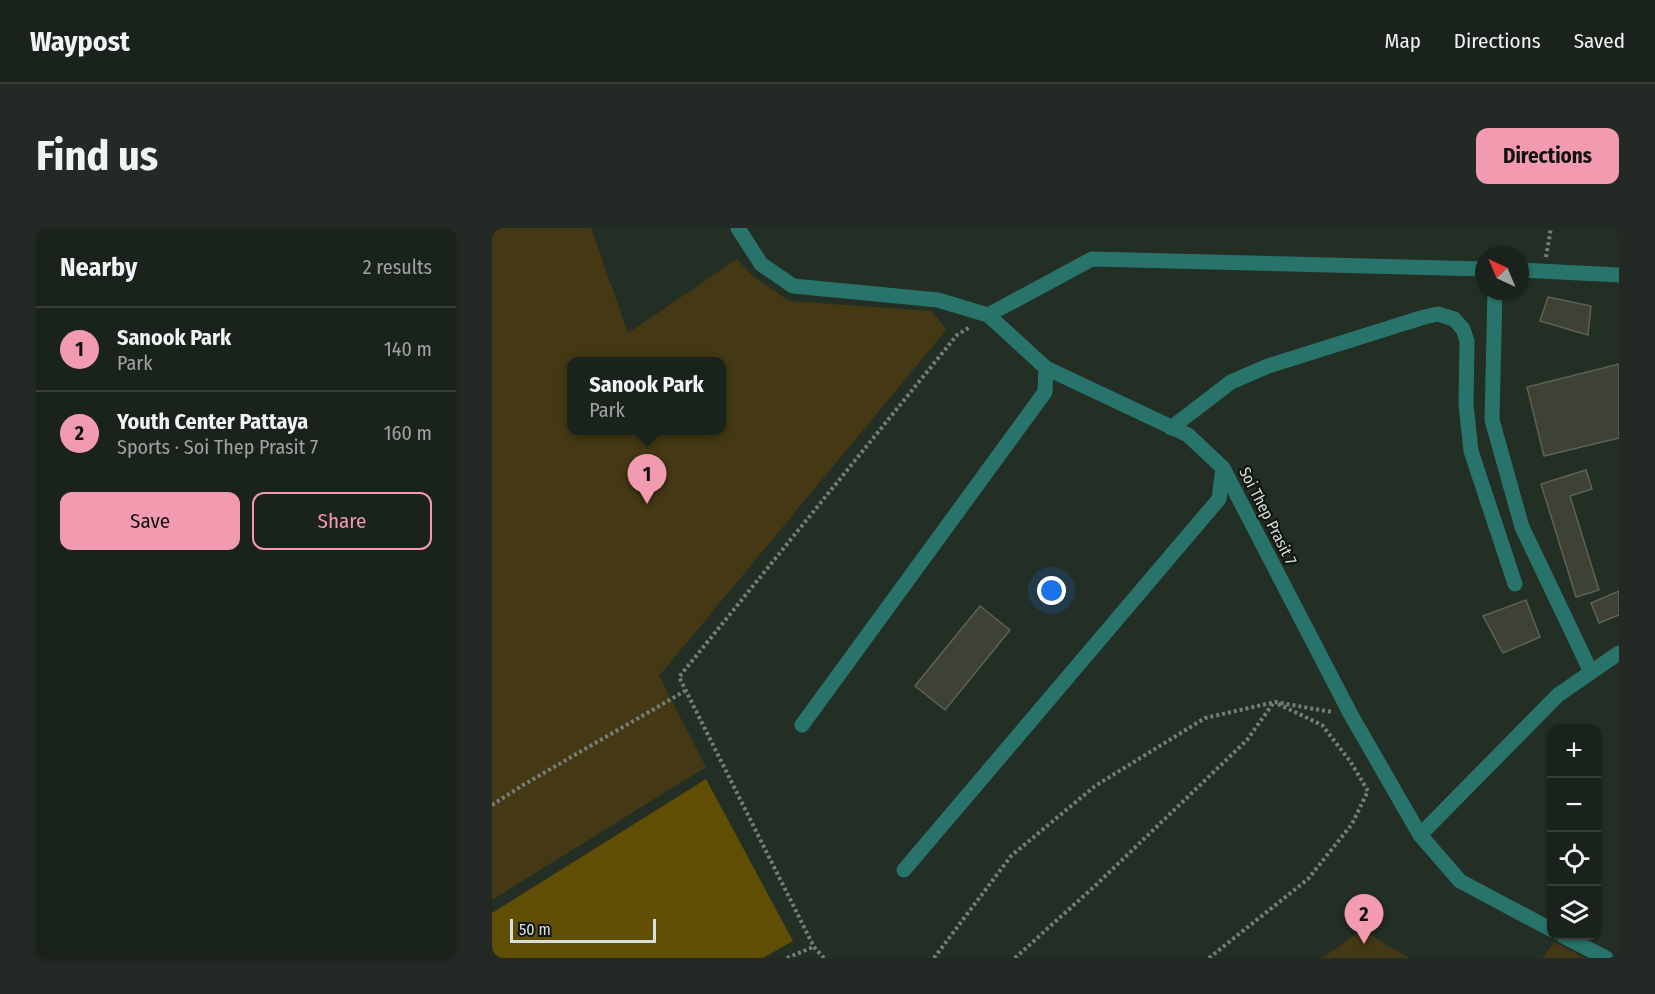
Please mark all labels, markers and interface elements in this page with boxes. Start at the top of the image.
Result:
text: Waypost [30,25,130,58]
text: Map [1384,28,1421,54]
text: Directions [1454,28,1541,54]
text: Saved [1574,28,1625,54]
button: Directions [1476,128,1619,184]
text: Find us [36,131,158,181]
north arrow [1475,246,1529,300]
text: Nearby [60,252,137,283]
text: 2 results [363,255,432,279]
text: Sanook Park [117,324,231,351]
text: 1 [75,337,84,361]
text: 140 m [384,337,432,361]
text: Park [117,351,153,375]
popup [567,357,726,435]
text: Sanook Park [589,371,704,398]
text: Park [589,398,625,422]
text: Youth Center Pattaya [117,408,308,435]
text: 2 [75,421,84,445]
text: 160 m [384,421,432,445]
text: Sports · Soi Thep Prasit 7 [117,435,318,459]
pin: 1 [628,454,666,504]
street label: Soi Thep Prasit 7 [1235,464,1301,569]
button: Save [60,492,240,550]
button: Share [252,492,432,550]
your location [1037,576,1066,605]
map controls [1547,724,1601,940]
button: + [1547,724,1601,778]
button: − [1547,778,1601,832]
button: locate [1547,832,1601,886]
button: layers [1547,886,1601,940]
pin: 2 [1344,894,1384,944]
scale bar [510,916,656,944]
text: 50 m [519,920,551,939]

